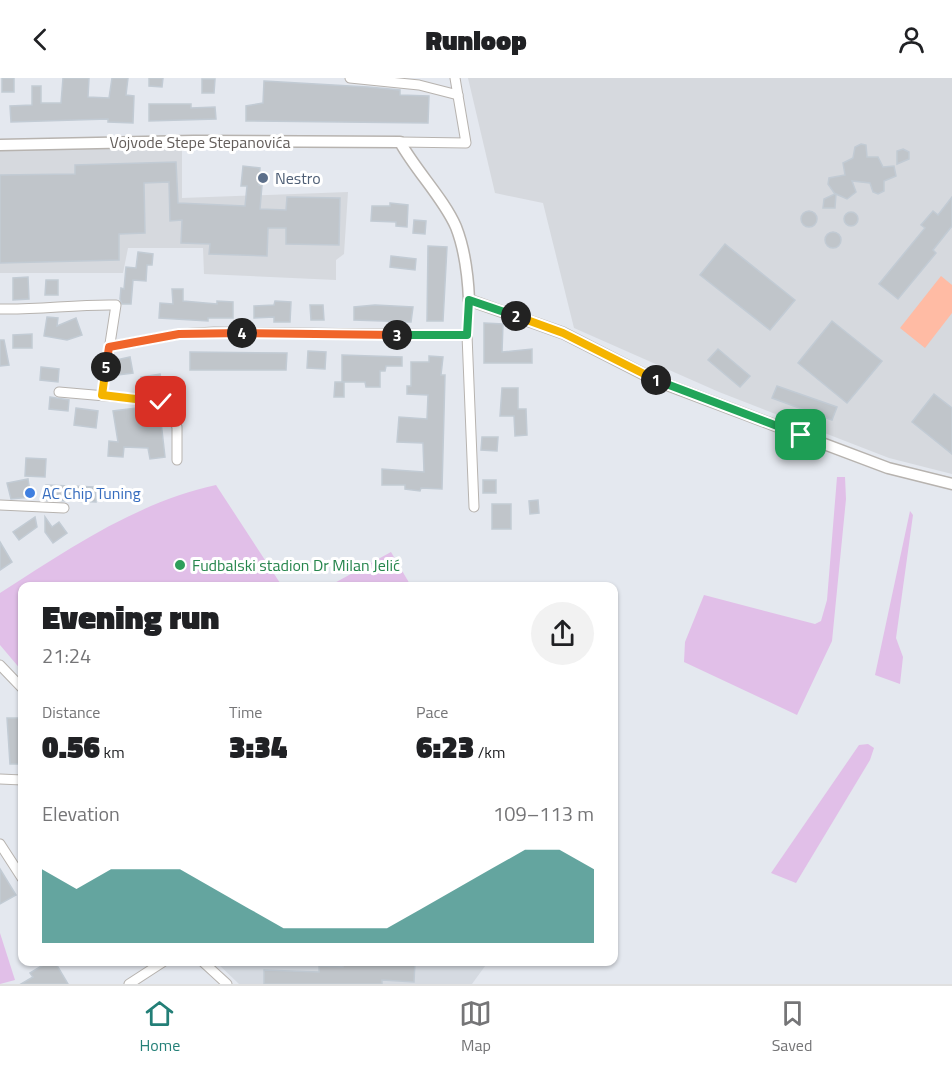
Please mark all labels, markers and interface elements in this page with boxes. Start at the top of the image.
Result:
text: Runloop [425,19,527,60]
icon: back [24,23,57,56]
icon: person [895,23,928,56]
street label: Vojvode Stepe Stepanovića [110,130,290,154]
place label: Nestro [275,166,321,190]
marker: Nestro [256,171,270,185]
pin: 2 [501,301,531,331]
text: 2 [512,304,520,328]
pin: 4 [227,318,257,348]
pin: 3 [382,320,412,350]
text: 4 [238,321,246,345]
text: 3 [393,323,401,347]
pin: 5 [91,352,121,382]
text: 5 [102,355,110,379]
pin: 1 [641,365,671,395]
text: 1 [652,368,660,392]
pin [135,376,186,427]
icon: check [144,385,177,418]
pin [775,409,826,460]
icon: arrive [784,418,817,451]
place label: AC Chip Tuning [42,481,141,505]
marker: AC Chip Tuning [23,486,37,500]
place label: Fudbalski stadion Dr Milan Jelić [192,553,400,577]
marker: Fudbalski stadion Dr Milan Jelić [173,558,187,572]
text: Evening run [42,592,219,642]
button: share [531,602,594,665]
text: 21:24 [42,640,91,671]
text: Distance [42,700,100,724]
text: Time [229,700,262,724]
text: Pace [416,700,448,724]
text: 0.56 [42,724,100,770]
text: 3:34 [229,724,287,770]
text: 6:23 [416,724,474,770]
text: km [100,740,125,764]
text: /km [474,740,505,764]
text: Elevation [42,798,120,829]
text: 109–113 m [493,798,594,829]
tab: Home [140,997,180,1057]
tab: Map [459,997,492,1057]
tab: Saved [772,997,812,1057]

